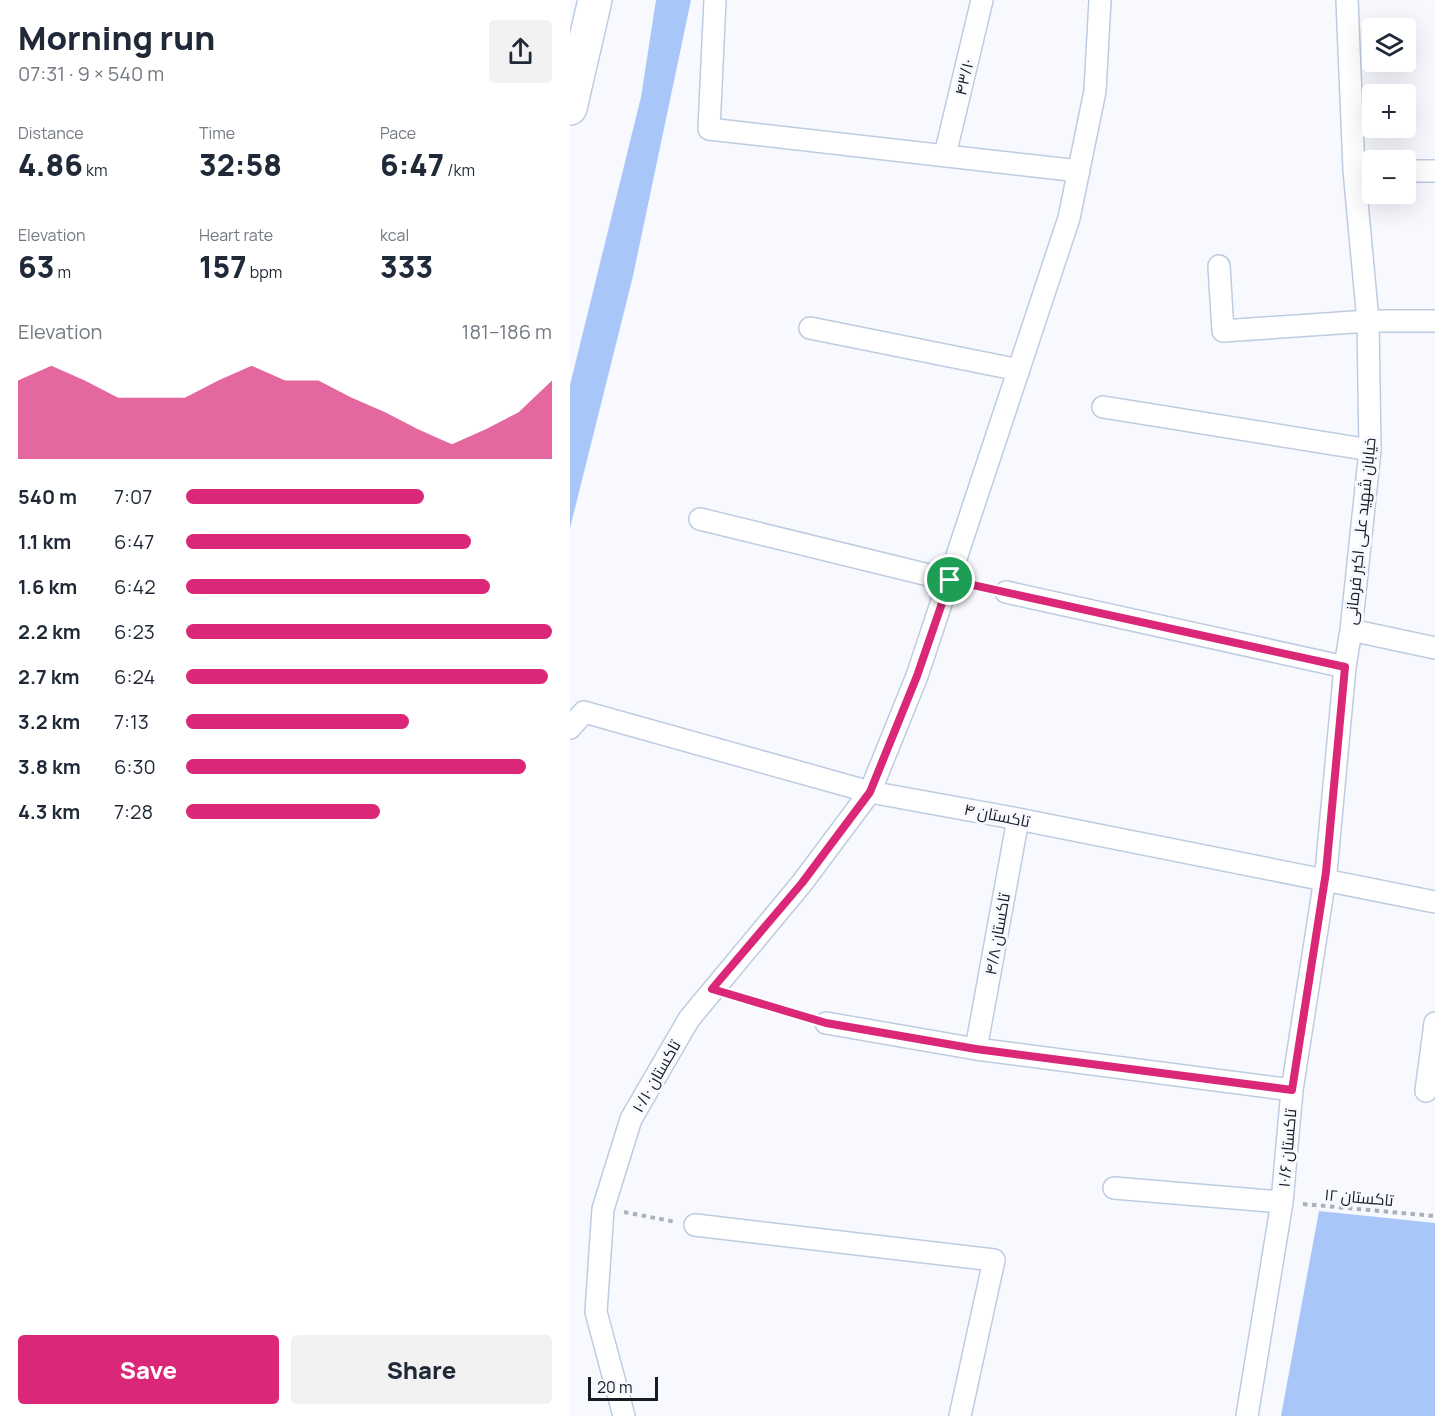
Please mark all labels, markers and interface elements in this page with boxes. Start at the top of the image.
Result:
text: Morning run [18,15,215,60]
map controls [1362,18,1416,204]
button: layers [1362,18,1416,72]
button: share [489,20,552,83]
street label: ۴۳/۱۰ [949,57,979,97]
text: 07:31 · 9 × 540 m [18,60,164,87]
button: + [1362,84,1416,138]
text: Distance [18,122,84,144]
text: Time [199,122,235,144]
text: Pace [380,122,416,144]
text: 4.86 [18,144,83,185]
text: 32:58 [199,144,282,185]
text: 6:47 [380,144,444,185]
button: − [1362,150,1416,204]
text: km [83,159,108,181]
text: /km [444,159,475,181]
text: Elevation [18,224,86,246]
text: Heart rate [199,224,273,246]
text: kcal [380,224,409,246]
text: 63 [18,246,54,287]
text: 157 [199,246,247,287]
text: 333 [380,246,433,287]
text: m [54,261,71,283]
text: bpm [247,261,282,283]
text: Elevation [18,318,102,345]
text: 181–186 m [462,318,552,345]
street label: خیابان شهید علی اکبر فرمانی [1339,436,1381,626]
text: 540 m [18,483,77,510]
text: 7:07 [114,483,152,510]
text: 1.1 km [18,528,71,555]
text: 6:47 [114,528,154,555]
pin [924,554,975,605]
icon: arrive [933,563,966,596]
text: 1.6 km [18,573,77,600]
text: 6:42 [114,573,156,600]
text: 2.2 km [18,618,81,645]
text: 6:23 [114,618,155,645]
text: 2.7 km [18,663,79,690]
text: 6:24 [114,663,155,690]
text: 3.2 km [18,708,80,735]
text: 7:13 [114,708,149,735]
text: 3.8 km [18,753,81,780]
text: 6:30 [114,753,156,780]
text: 4.3 km [18,798,80,825]
text: 7:28 [114,798,153,825]
street label: تاکستان ۴ [962,798,1033,832]
street label: تاکستان ۴/۸ [979,891,1015,977]
street label: تاکستان ۱۰/۱۰ [626,1035,686,1116]
street label: تاکستان ۱۰/۶ [1273,1107,1301,1188]
street label: تاکستان ۱۲ [1323,1183,1395,1211]
button: Save [18,1335,279,1404]
button: Share [291,1335,552,1404]
scale bar [588,1374,658,1402]
text: 20 m [597,1376,633,1398]

